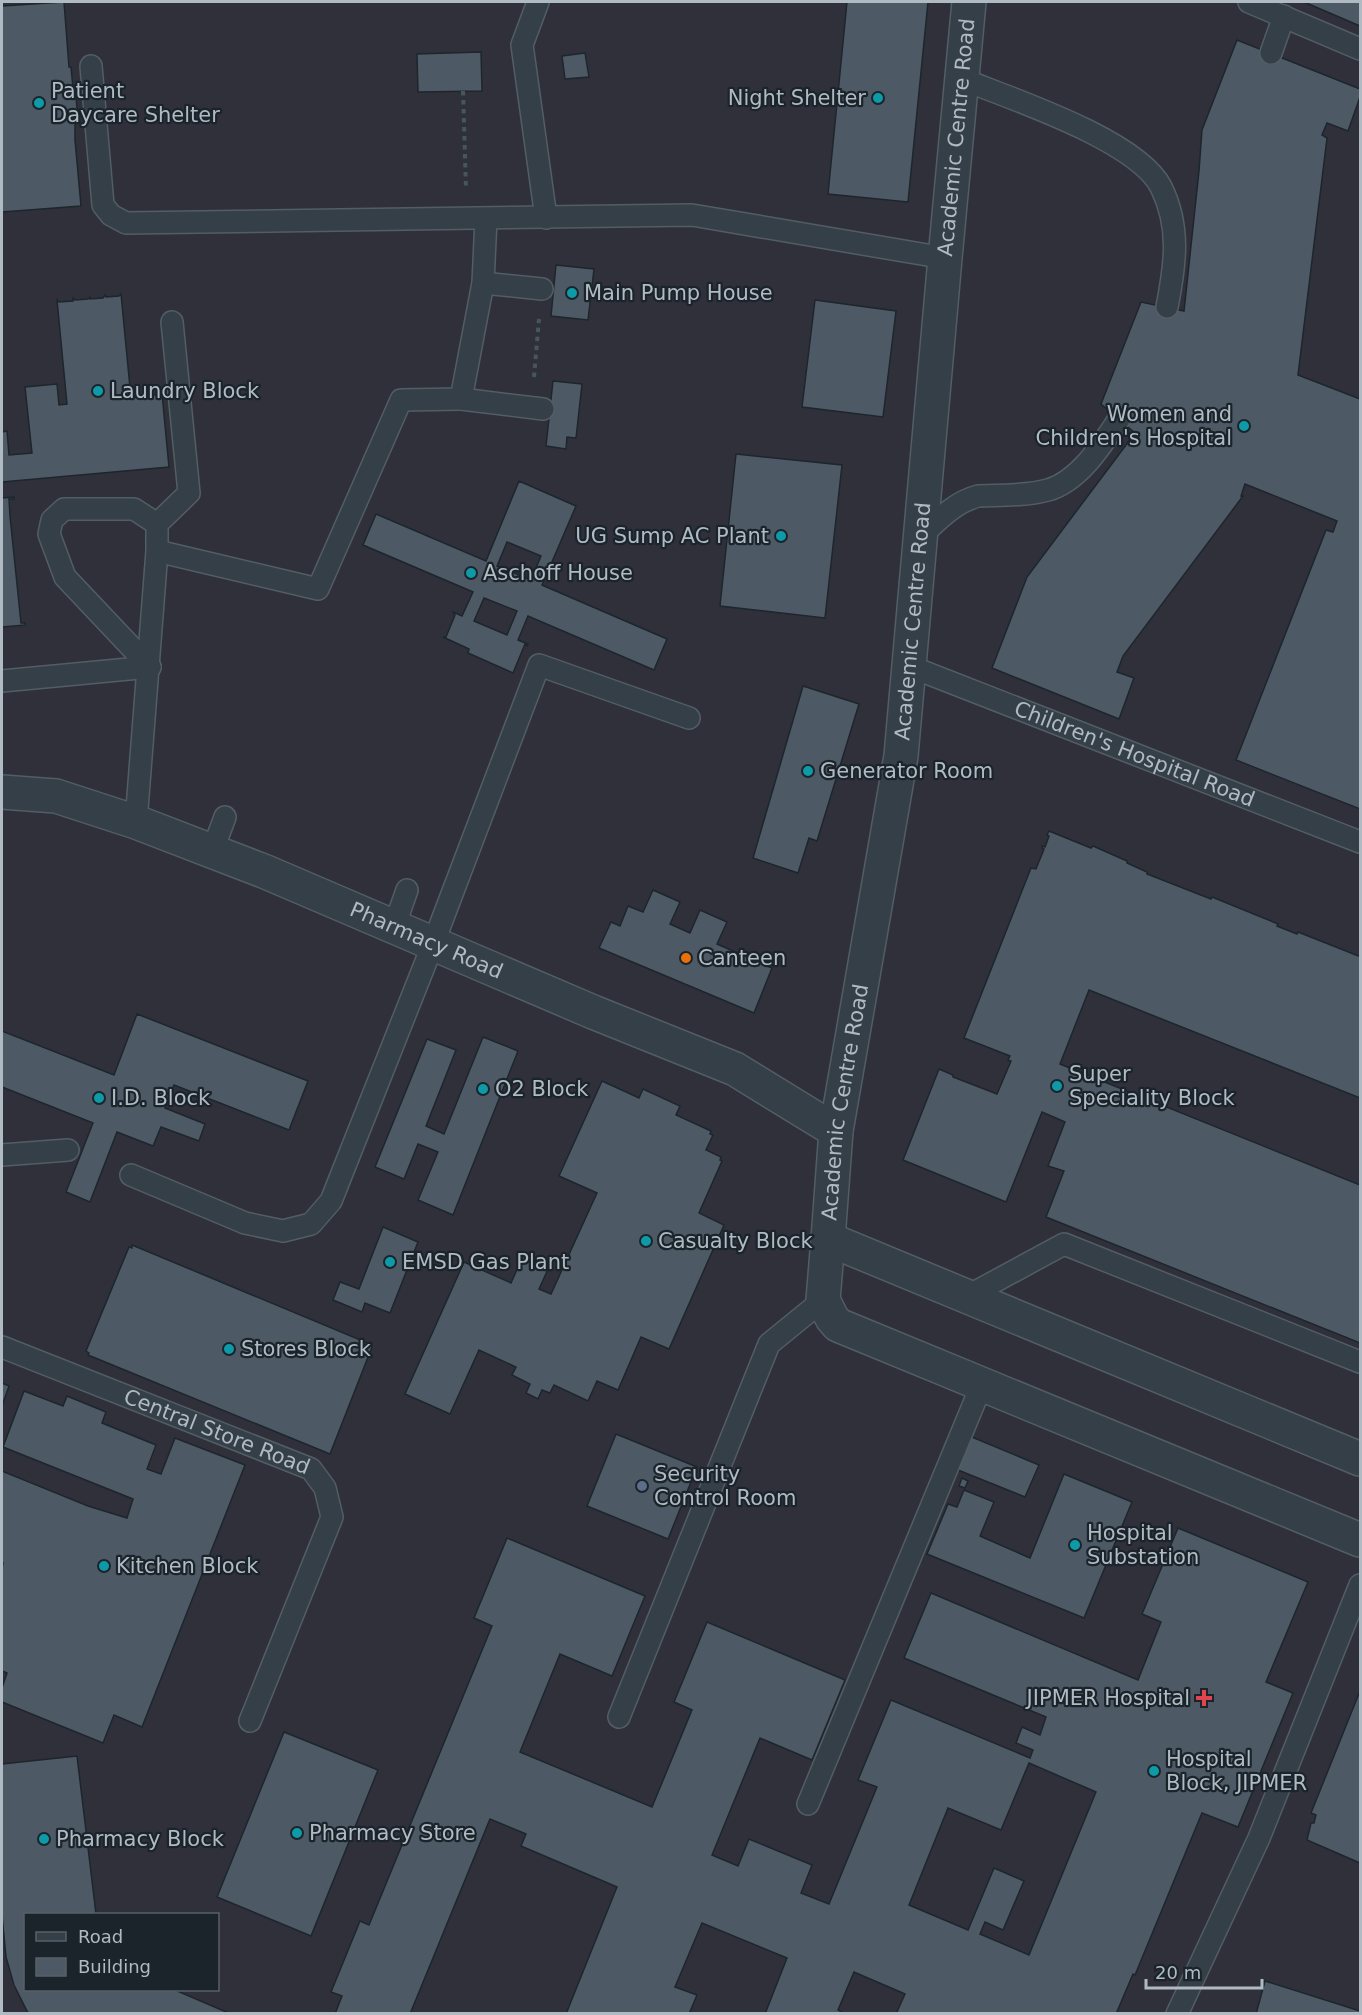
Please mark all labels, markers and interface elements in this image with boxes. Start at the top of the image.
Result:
street label: Academic Centre Road [933,17,979,257]
place label: Patient Daycare Shelter [51,79,220,127]
place label: Night Shelter [728,86,866,110]
marker: Night Shelter [871,91,885,105]
marker: Patient Daycare Shelter [32,96,46,110]
place label: Main Pump House [584,281,773,305]
marker: Main Pump House [565,286,579,300]
place label: Laundry Block [110,379,260,403]
marker: Laundry Block [91,384,105,398]
place label: Women and Children's Hospital [1036,402,1232,450]
marker: Women and Children's Hospital [1237,419,1251,433]
street label: Academic Centre Road [890,501,935,741]
place label: UG Sump AC Plant [575,524,769,548]
marker: UG Sump AC Plant [774,529,788,543]
place label: Aschoff House [483,561,633,585]
marker: Aschoff House [464,566,478,580]
street label: Children's Hospital Road [1011,696,1258,812]
place label: Generator Room [820,759,993,783]
marker: Generator Room [801,764,815,778]
street label: Pharmacy Road [346,897,506,984]
place label: Canteen [698,946,786,970]
marker: Canteen [679,951,693,965]
street label: Academic Centre Road [817,982,873,1221]
place label: Super Speciality Block [1069,1062,1235,1110]
place label: O2 Block [495,1077,589,1101]
marker: Super Speciality Block [1050,1079,1064,1093]
marker: O2 Block [476,1082,490,1096]
place label: I.D. Block [111,1086,211,1110]
marker: I.D. Block [92,1091,106,1105]
place label: Casualty Block [658,1229,813,1253]
marker: Casualty Block [639,1234,653,1248]
place label: EMSD Gas Plant [402,1250,569,1274]
marker: EMSD Gas Plant [383,1255,397,1269]
place label: Stores Block [241,1337,372,1361]
marker: Stores Block [222,1342,236,1356]
street label: Central Store Road [120,1384,313,1479]
place label: Security Control Room [654,1462,796,1510]
marker: Security Control Room [635,1479,649,1493]
place label: Hospital Substation [1087,1521,1199,1569]
marker: Hospital Substation [1068,1538,1082,1552]
place label: Kitchen Block [116,1554,259,1578]
marker: Kitchen Block [97,1559,111,1573]
place label: JIPMER Hospital [1025,1686,1190,1710]
marker: JIPMER Hospital [1195,1689,1213,1707]
place label: Hospital Block, JIPMER [1166,1747,1307,1795]
marker: Hospital Block, JIPMER [1147,1764,1161,1778]
place label: Pharmacy Store [309,1821,476,1845]
marker: Pharmacy Store [290,1826,304,1840]
place label: Pharmacy Block [56,1827,225,1851]
marker: Pharmacy Block [37,1832,51,1846]
legend [24,1913,219,1991]
text: Road [78,1926,123,1947]
scale bar [1146,1952,1262,1990]
text: Building [78,1956,151,1977]
text: 20 m [1155,1962,1201,1983]

